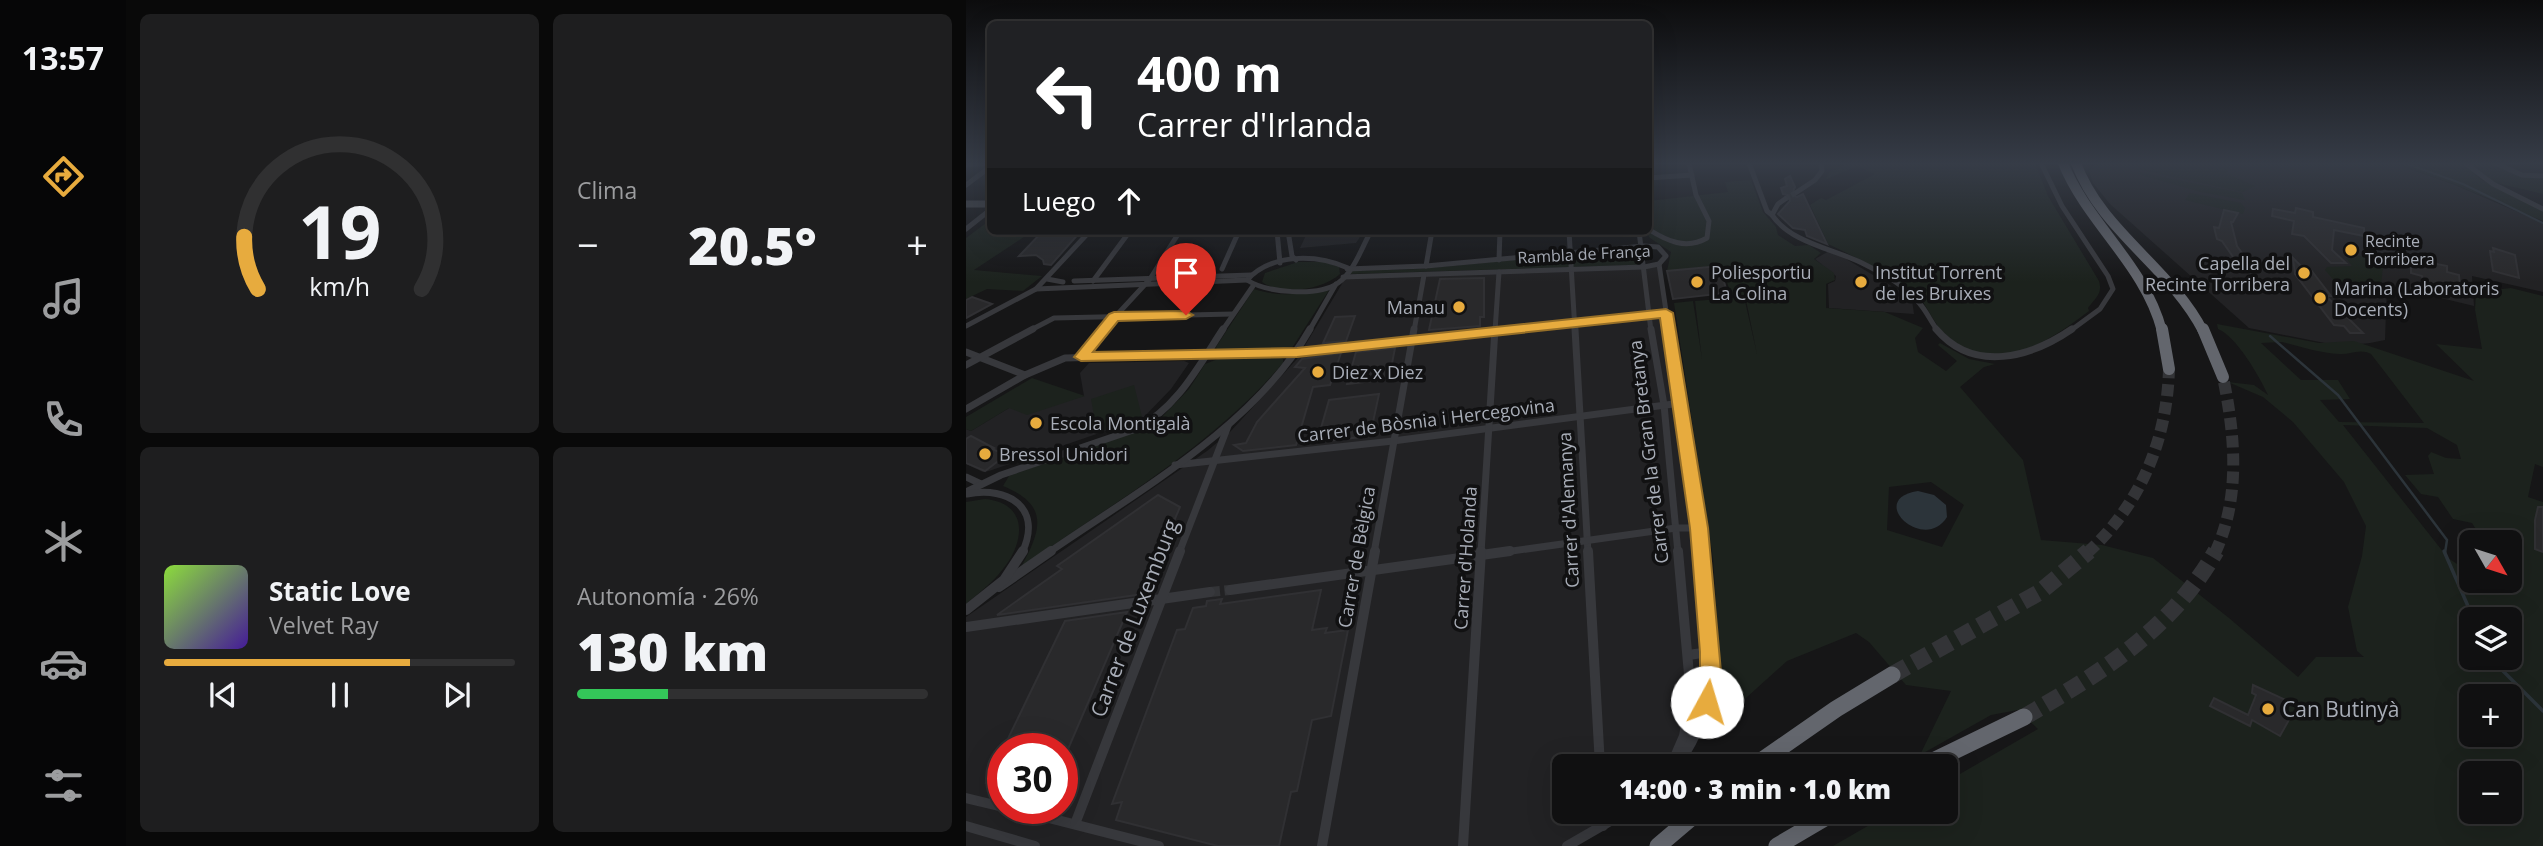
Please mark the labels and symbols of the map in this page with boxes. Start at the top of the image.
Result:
place label: Recinte Torribera [2365,230,2435,270]
street label: Rambla de França [1517,240,1651,268]
marker: Recinte Torribera [2343,242,2359,258]
pin [1156,243,1216,315]
place label: Capella del Recinte Torribera [2145,251,2290,296]
place label: Poliesportiu La Colina [1711,260,1812,305]
place label: Institut Torrent de les Bruixes [1875,260,2002,305]
marker: Capella del Recinte Torribera [2296,265,2312,281]
marker: Poliesportiu La Colina [1689,274,1705,290]
marker: Institut Torrent de les Bruixes [1853,274,1869,290]
place label: Marina (Laboratoris Docents) [2334,276,2499,321]
marker: Marina (Laboratoris Docents) [2312,290,2328,306]
place label: Manau [1387,295,1445,319]
marker: Manau [1451,299,1467,315]
street label: Carrer de la Gran Bretanya [1622,339,1674,565]
place label: Diez x Diez [1332,360,1423,384]
marker: Diez x Diez [1310,364,1326,380]
street label: Carrer de Bòsnia i Hercegovina [1296,392,1556,448]
place label: Escola Montigalà [1050,411,1191,435]
marker: Escola Montigalà [1028,415,1044,431]
street label: Carrer d'Alemanya [1552,432,1584,588]
place label: Bressol Unidori [999,442,1128,466]
marker: Bressol Unidori [977,446,993,462]
street label: Carrer de Bèlgica [1332,484,1380,630]
street label: Carrer d'Holanda [1448,485,1482,631]
street label: Carrer de Luxemburg [1083,515,1185,721]
north arrow [2459,530,2522,593]
position arrow [1670,665,1744,739]
place label: Can Butinyà [2282,695,2400,723]
marker: Can Butinyà [2260,701,2276,717]
speed limit sign: 30 [987,733,1078,824]

